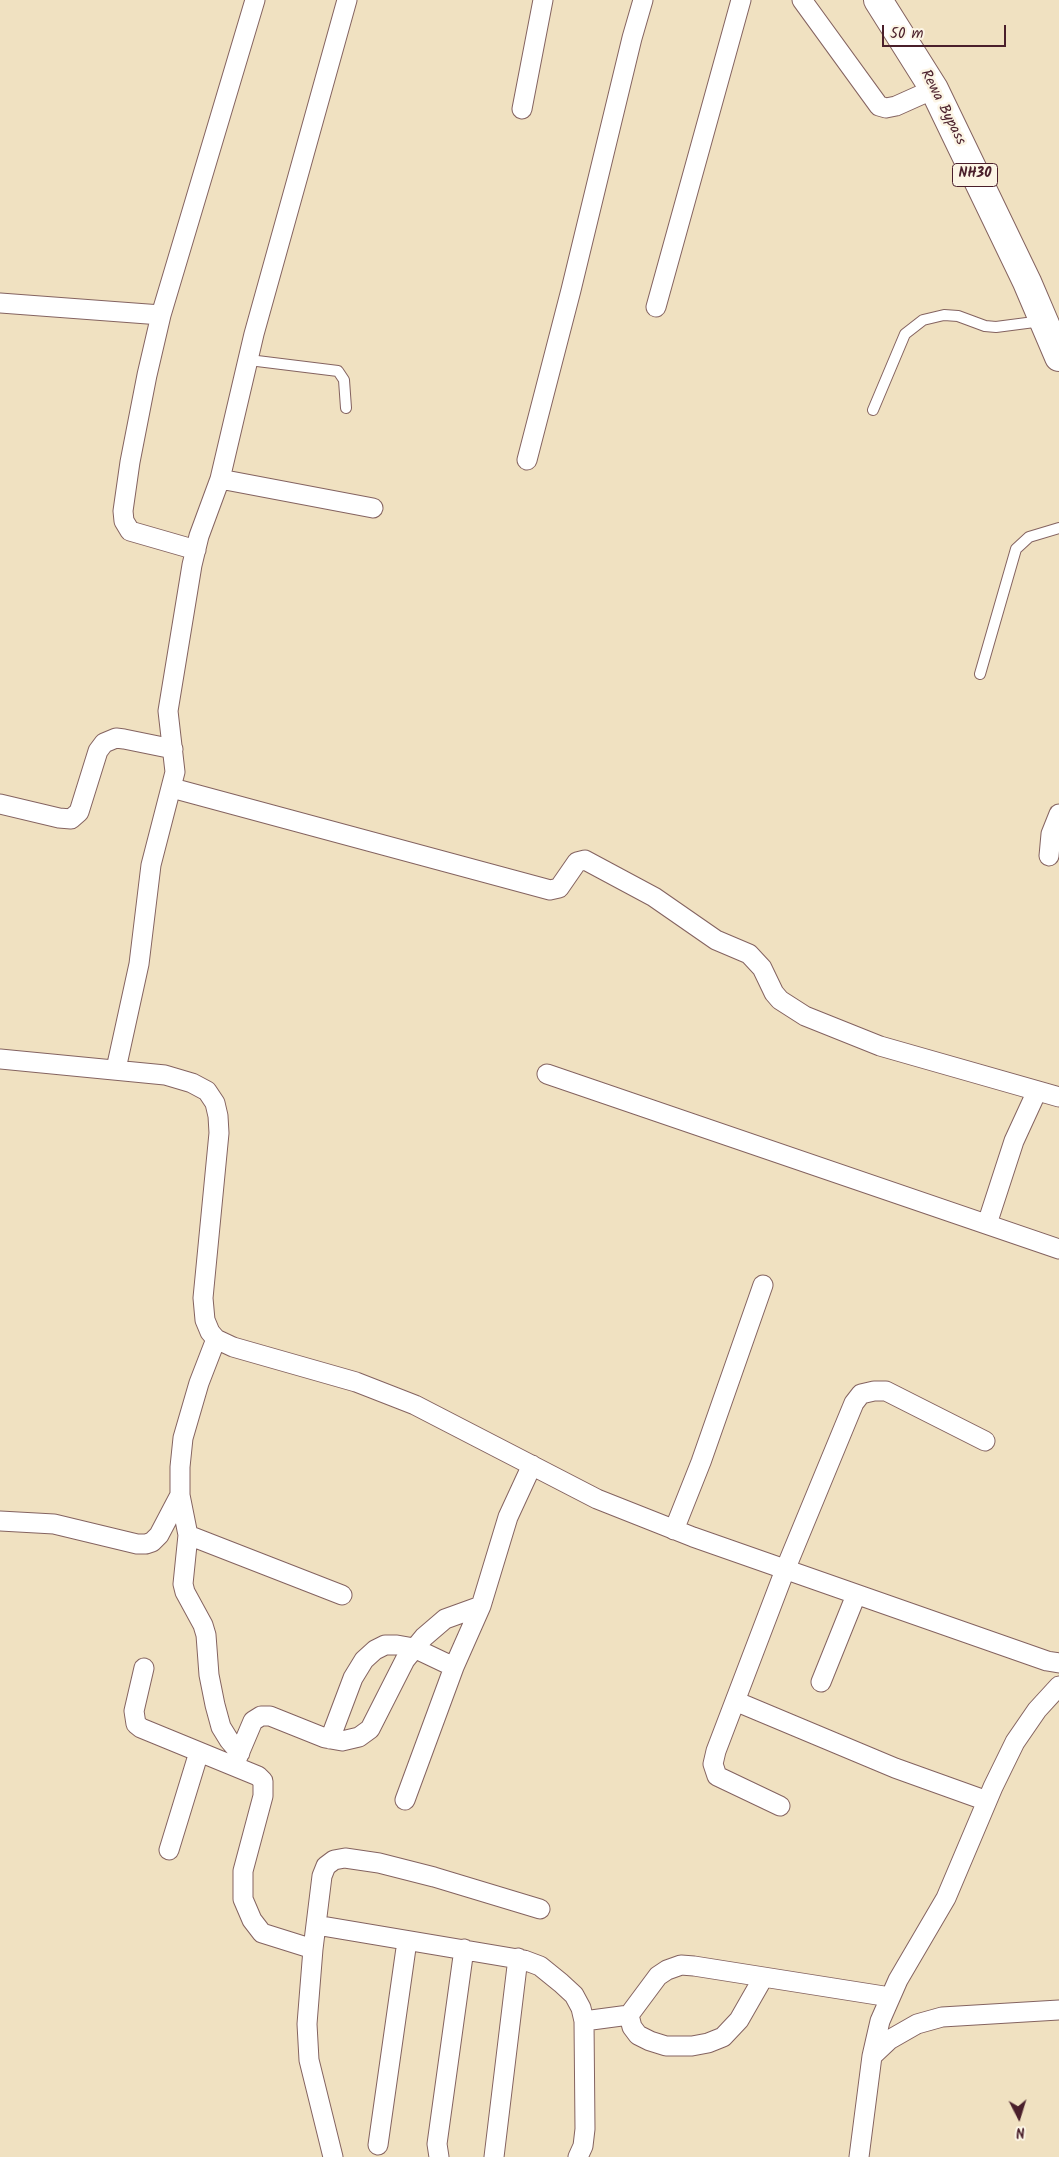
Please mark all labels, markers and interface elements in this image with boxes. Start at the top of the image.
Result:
scale bar [884,15,1008,47]
text: 50 m [890,22,924,46]
street label: Rewa Bypass [915,67,969,149]
road number: NH30 [952,164,998,186]
north arrow [994,2092,1044,2142]
text: N [1015,2121,1026,2143]

